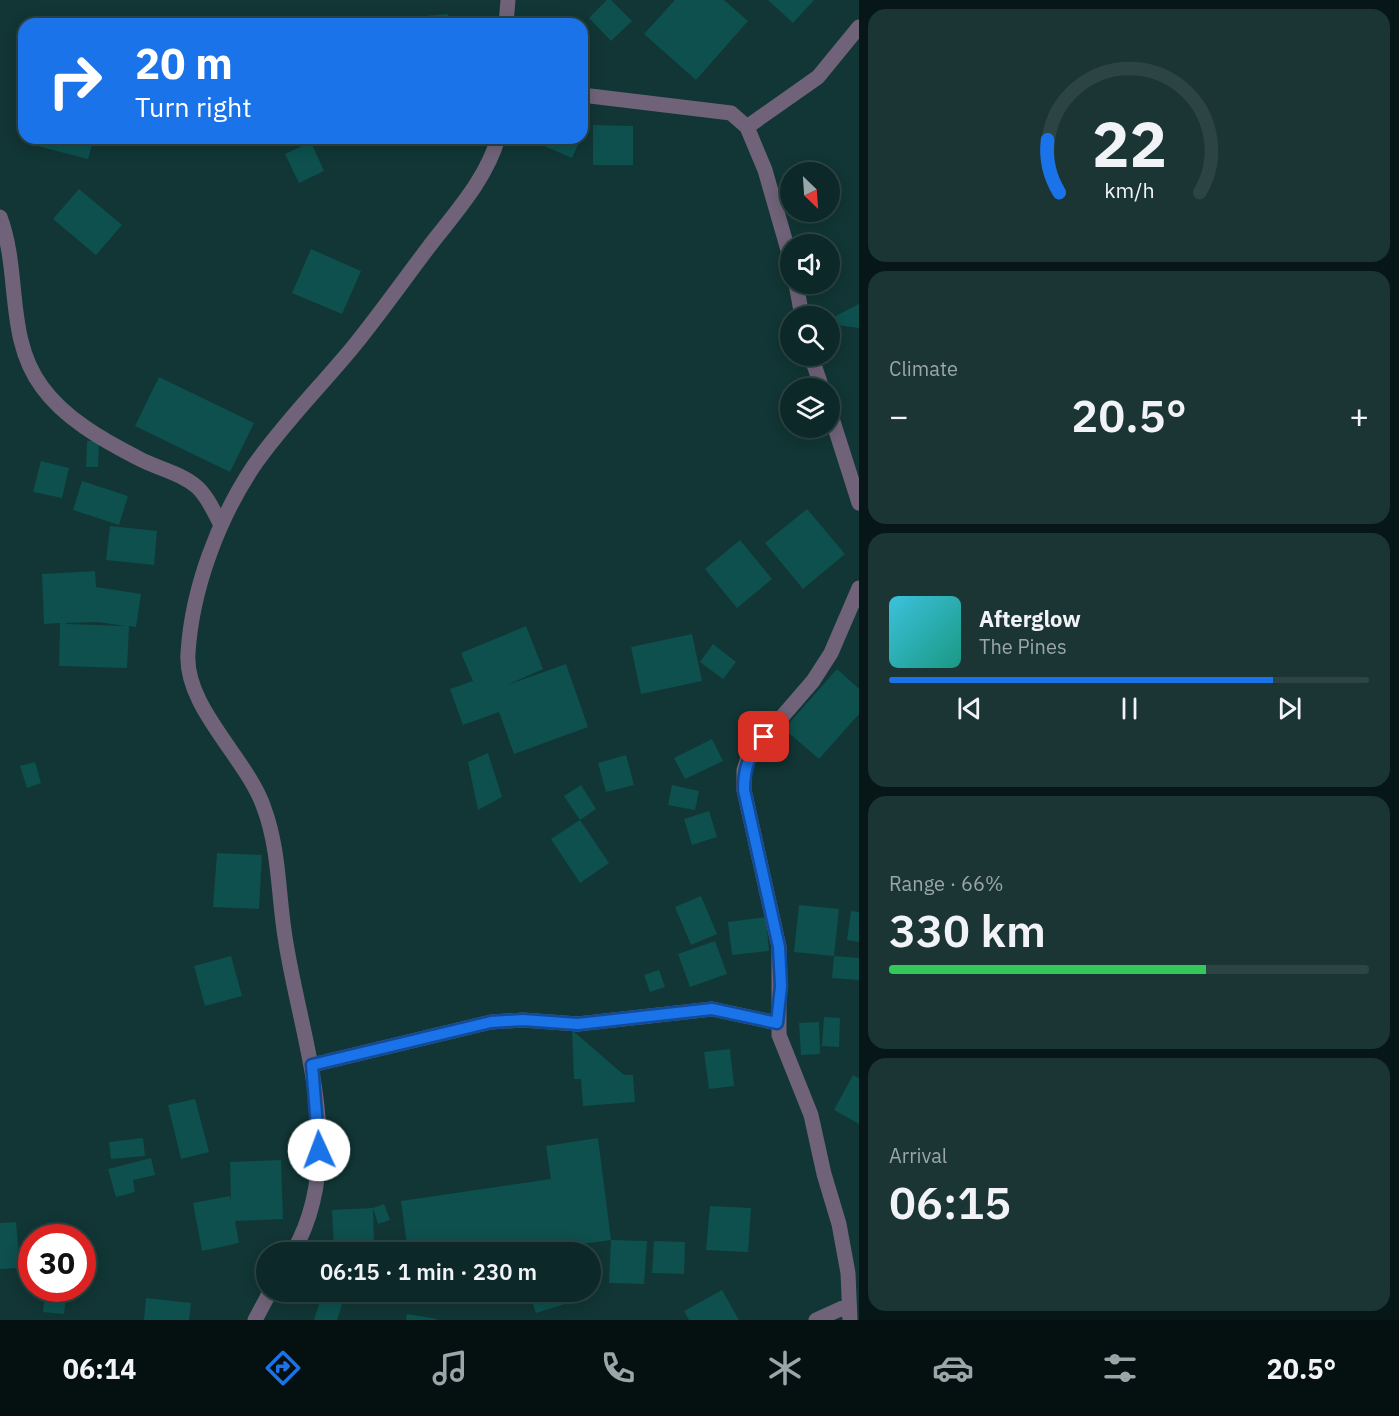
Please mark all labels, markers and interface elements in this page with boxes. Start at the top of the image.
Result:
text: 20 m [135,36,233,91]
icon: right [36,42,114,120]
text: Turn right [135,89,252,124]
text: 22 [1092,103,1166,184]
north arrow [780,162,840,222]
map controls [780,162,840,438]
text: km/h [1104,176,1154,204]
button: sound [780,234,840,294]
button: search [780,306,840,366]
text: Climate [889,355,958,382]
button: layers [780,378,840,438]
text: 20.5° [1071,386,1187,444]
text: − [889,394,909,437]
text: + [1349,394,1369,437]
text: Afterglow [979,604,1081,633]
text: The Pines [979,633,1067,660]
icon: previous [953,692,986,725]
icon: pause [1113,692,1146,725]
icon: next [1273,692,1306,725]
pin [738,711,789,762]
icon: arrive [747,720,780,753]
text: Range · 66% [889,870,1004,897]
text: 330 km [889,901,1046,959]
position arrow [287,1118,351,1182]
text: Arrival [889,1142,947,1169]
text: 06:15 [889,1173,1011,1231]
speed limit sign: 30 [18,1224,96,1302]
text: 06:15 · 1 min · 230 m [320,1257,537,1286]
icon: directions [262,1347,304,1389]
icon: music [429,1347,471,1389]
icon: phone [597,1347,639,1389]
icon: climate [764,1347,806,1389]
icon: car [932,1347,974,1389]
icon: filters [1099,1347,1141,1389]
text: 06:14 [63,1351,136,1386]
text: 20.5° [1267,1351,1336,1386]

